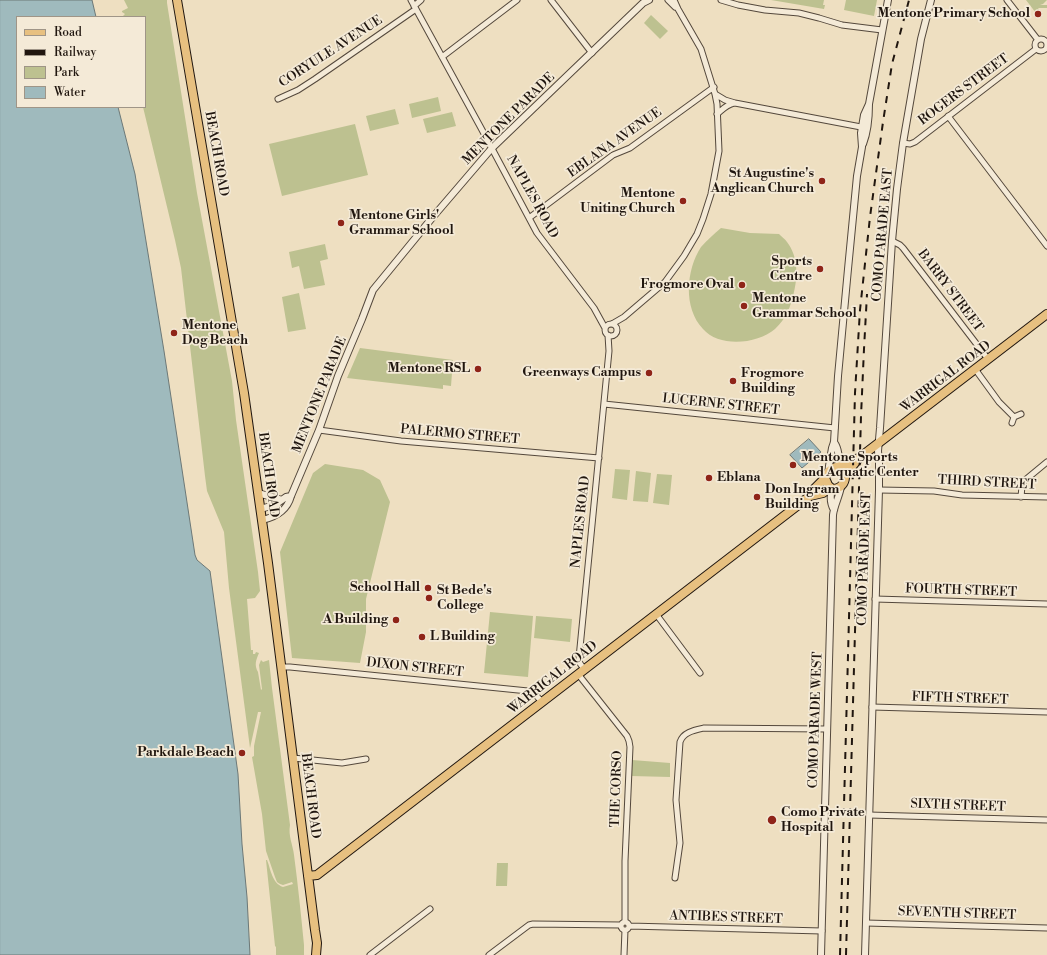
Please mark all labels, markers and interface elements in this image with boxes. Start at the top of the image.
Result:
place label: Mentone Primary School [877,6,1030,22]
marker: Mentone Primary School [1033,9,1043,19]
street label: CORYULE AVENUE [276,13,386,91]
legend [16,16,146,108]
text: Road [54,25,82,40]
text: Railway [54,45,96,60]
street label: ROGERS STREET [916,51,1012,129]
text: Park [54,65,79,80]
street label: MENTONE PARADE [460,70,558,168]
text: Water [54,85,86,100]
street label: EBLANA AVENUE [565,105,665,181]
street label: BEACH ROAD [201,110,231,198]
street label: NAPLES ROAD [503,153,561,241]
place label: St Augustine's Anglican Church [711,166,814,197]
street label: COMO PARADE EAST [869,168,897,302]
marker: St Augustine's Anglican Church [817,176,827,186]
place label: Mentone Uniting Church [580,186,675,217]
marker: Mentone Uniting Church [678,196,688,206]
place label: Mentone Girls' Grammar School [349,208,454,239]
marker: Mentone Girls' Grammar School [336,218,346,228]
street label: BARRY STREET [914,247,986,335]
place label: Sports Centre [770,254,812,285]
marker: Sports Centre [815,264,825,274]
place label: Frogmore Oval [640,277,734,293]
marker: Frogmore Oval [737,280,747,290]
place label: Mentone Grammar School [752,291,857,322]
marker: Mentone Grammar School [739,301,749,311]
place label: Mentone Dog Beach [182,318,248,349]
marker: Mentone Dog Beach [169,328,179,338]
street label: MENTONE PARADE [290,335,350,455]
street label: WARRIGAL ROAD [898,338,994,416]
place label: Mentone RSL [388,361,470,377]
marker: Mentone RSL [473,364,483,374]
place label: Greenways Campus [522,365,641,381]
place label: Frogmore Building [741,366,804,397]
marker: Greenways Campus [644,368,654,378]
marker: Frogmore Building [728,376,738,386]
street label: LUCERNE STREET [661,391,781,419]
street label: PALERMO STREET [400,422,520,448]
street label: BEACH ROAD [254,431,282,519]
place label: Mentone Sports and Aquatic Center [801,450,919,481]
marker: Mentone Sports and Aquatic Center [788,460,798,470]
place label: Eblana [717,470,761,486]
marker: Eblana [704,473,714,483]
street label: THIRD STREET [937,473,1037,493]
street label: NAPLES ROAD [568,475,594,569]
place label: Don Ingram Building [765,482,839,513]
marker: Don Ingram Building [752,492,762,502]
street label: COMO PARADE EAST [855,492,875,626]
place label: School Hall [350,580,420,596]
street label: FOURTH STREET [905,581,1017,601]
marker: School Hall [423,583,433,593]
place label: St Bede's College [437,583,492,614]
marker: St Bede's College [424,593,434,603]
place label: A Building [323,612,388,628]
marker: A Building [391,615,401,625]
place label: L Building [430,629,495,645]
marker: L Building [417,632,427,642]
street label: WARRIGAL ROAD [505,638,601,718]
street label: COMO PARADE WEST [806,651,826,789]
street label: DIXON STREET [366,655,464,681]
street label: FIFTH STREET [911,690,1009,708]
place label: Parkdale Beach [137,745,234,761]
marker: Parkdale Beach [237,748,247,758]
street label: THE CORSO [608,750,626,828]
street label: BEACH ROAD [297,752,323,840]
street label: SIXTH STREET [910,797,1006,815]
place label: Como Private Hospital [781,805,865,836]
marker: Como Private Hospital [766,814,778,826]
street label: SEVENTH STREET [898,904,1016,924]
street label: ANTIBES STREET [669,908,783,928]

